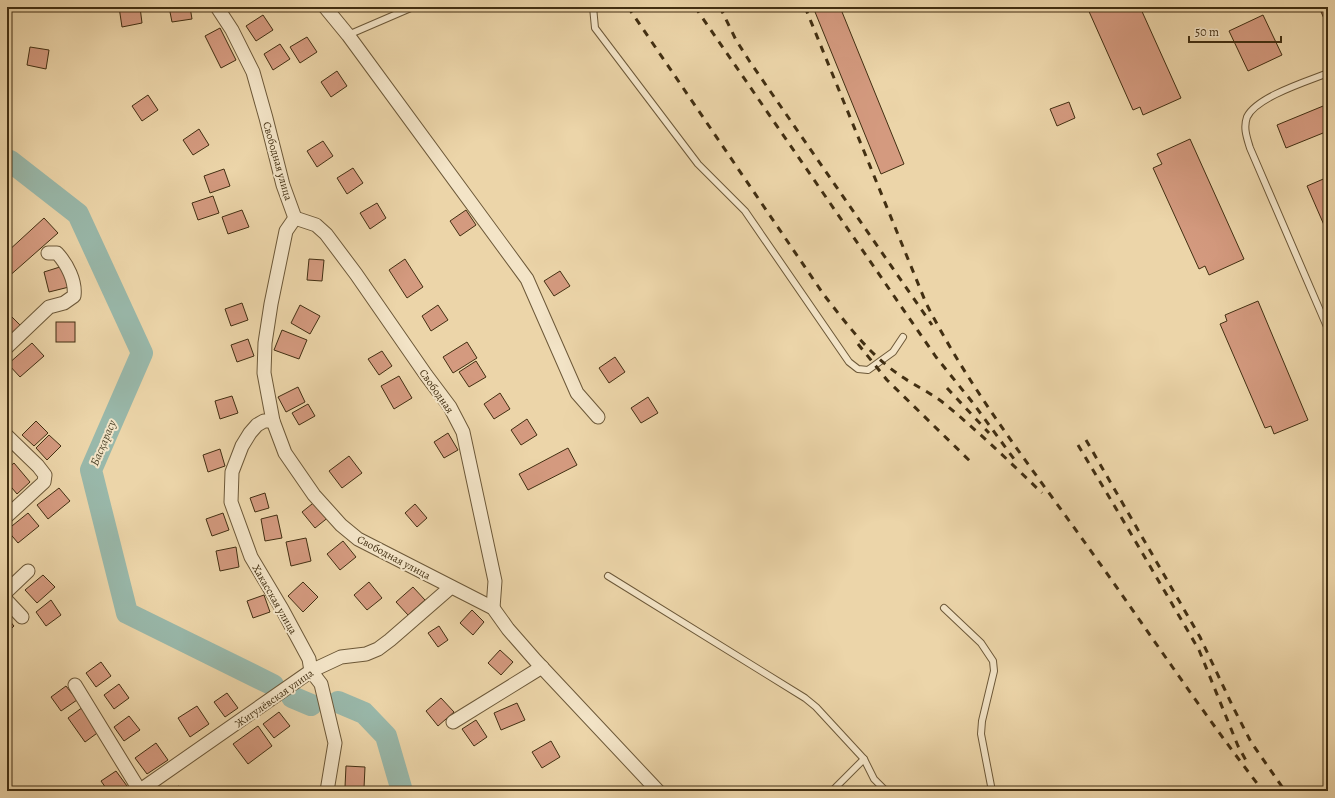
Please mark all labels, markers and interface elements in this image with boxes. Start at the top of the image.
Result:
scale bar [1189,18,1281,44]
text: 50 m [1195,24,1219,40]
street label: Свободная улица [259,120,296,203]
street label: Свободная [416,366,457,416]
water label: Басқарасу [86,418,120,468]
street label: Свободная улица [354,532,434,584]
street label: Хакасская улица [249,562,301,638]
street label: Жигулёвская улица [232,665,317,731]

